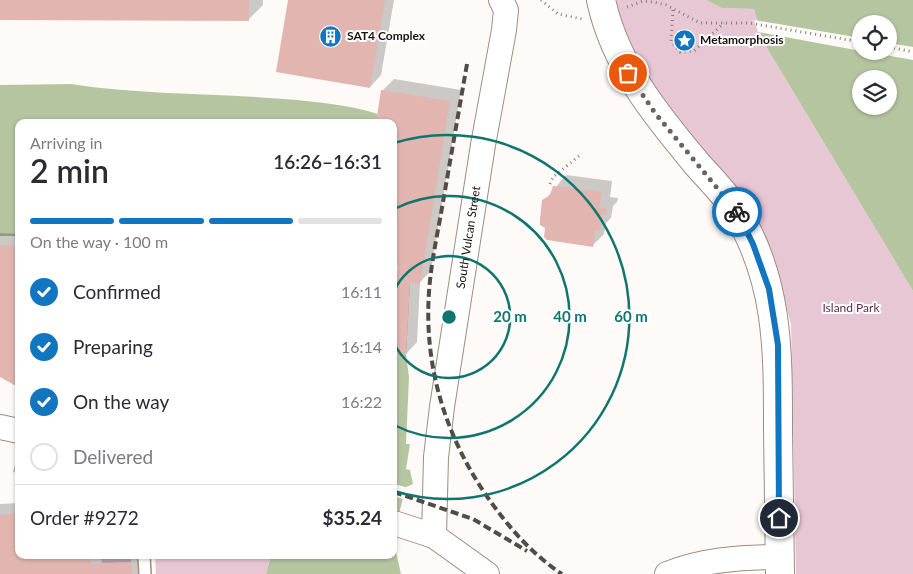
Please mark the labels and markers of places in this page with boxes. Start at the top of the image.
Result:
building icon: SAT4 Complex [319,24,343,48]
place label: SAT4 Complex [347,28,426,43]
place icon: Metamorphosis [672,28,696,52]
place label: Metamorphosis [700,32,784,47]
pin [607,52,649,94]
centre of rings [440,308,458,326]
pin [758,497,800,539]

